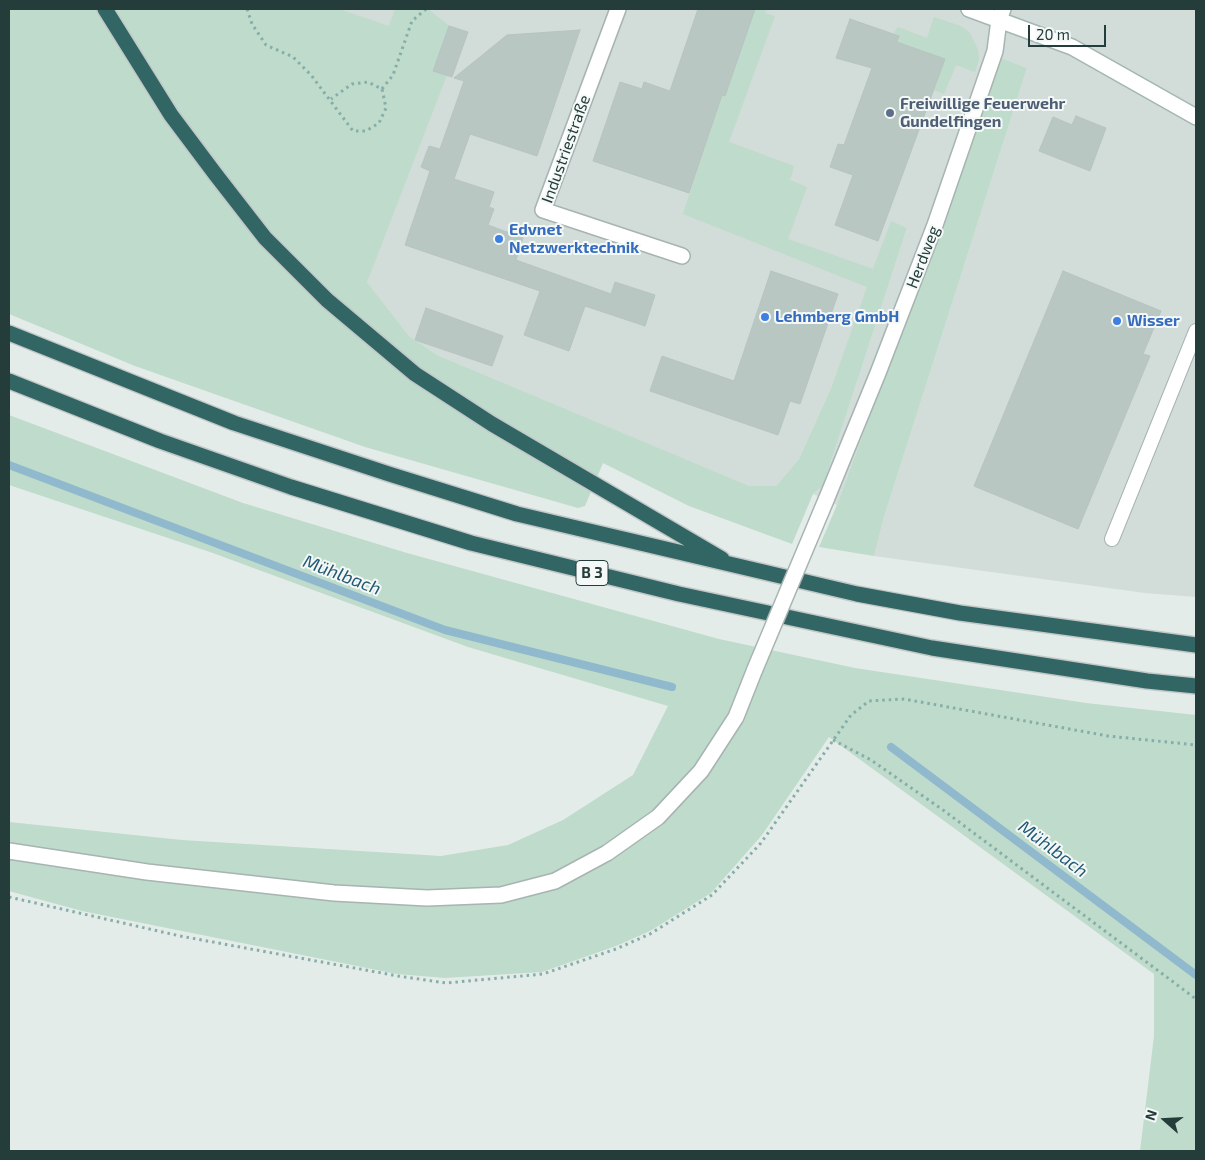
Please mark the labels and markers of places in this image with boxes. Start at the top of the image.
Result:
place label: Freiwillige Feuerwehr Gundelfingen [900,94,1065,132]
marker: Freiwillige Feuerwehr Gundelfingen [884,107,896,119]
place label: Edvnet Netzwerktechnik [509,220,639,258]
marker: Edvnet Netzwerktechnik [493,233,505,245]
place label: Lehmberg GmbH [775,307,899,327]
marker: Lehmberg GmbH [759,311,771,323]
place label: Wisser [1127,311,1180,331]
marker: Wisser [1111,315,1123,327]

